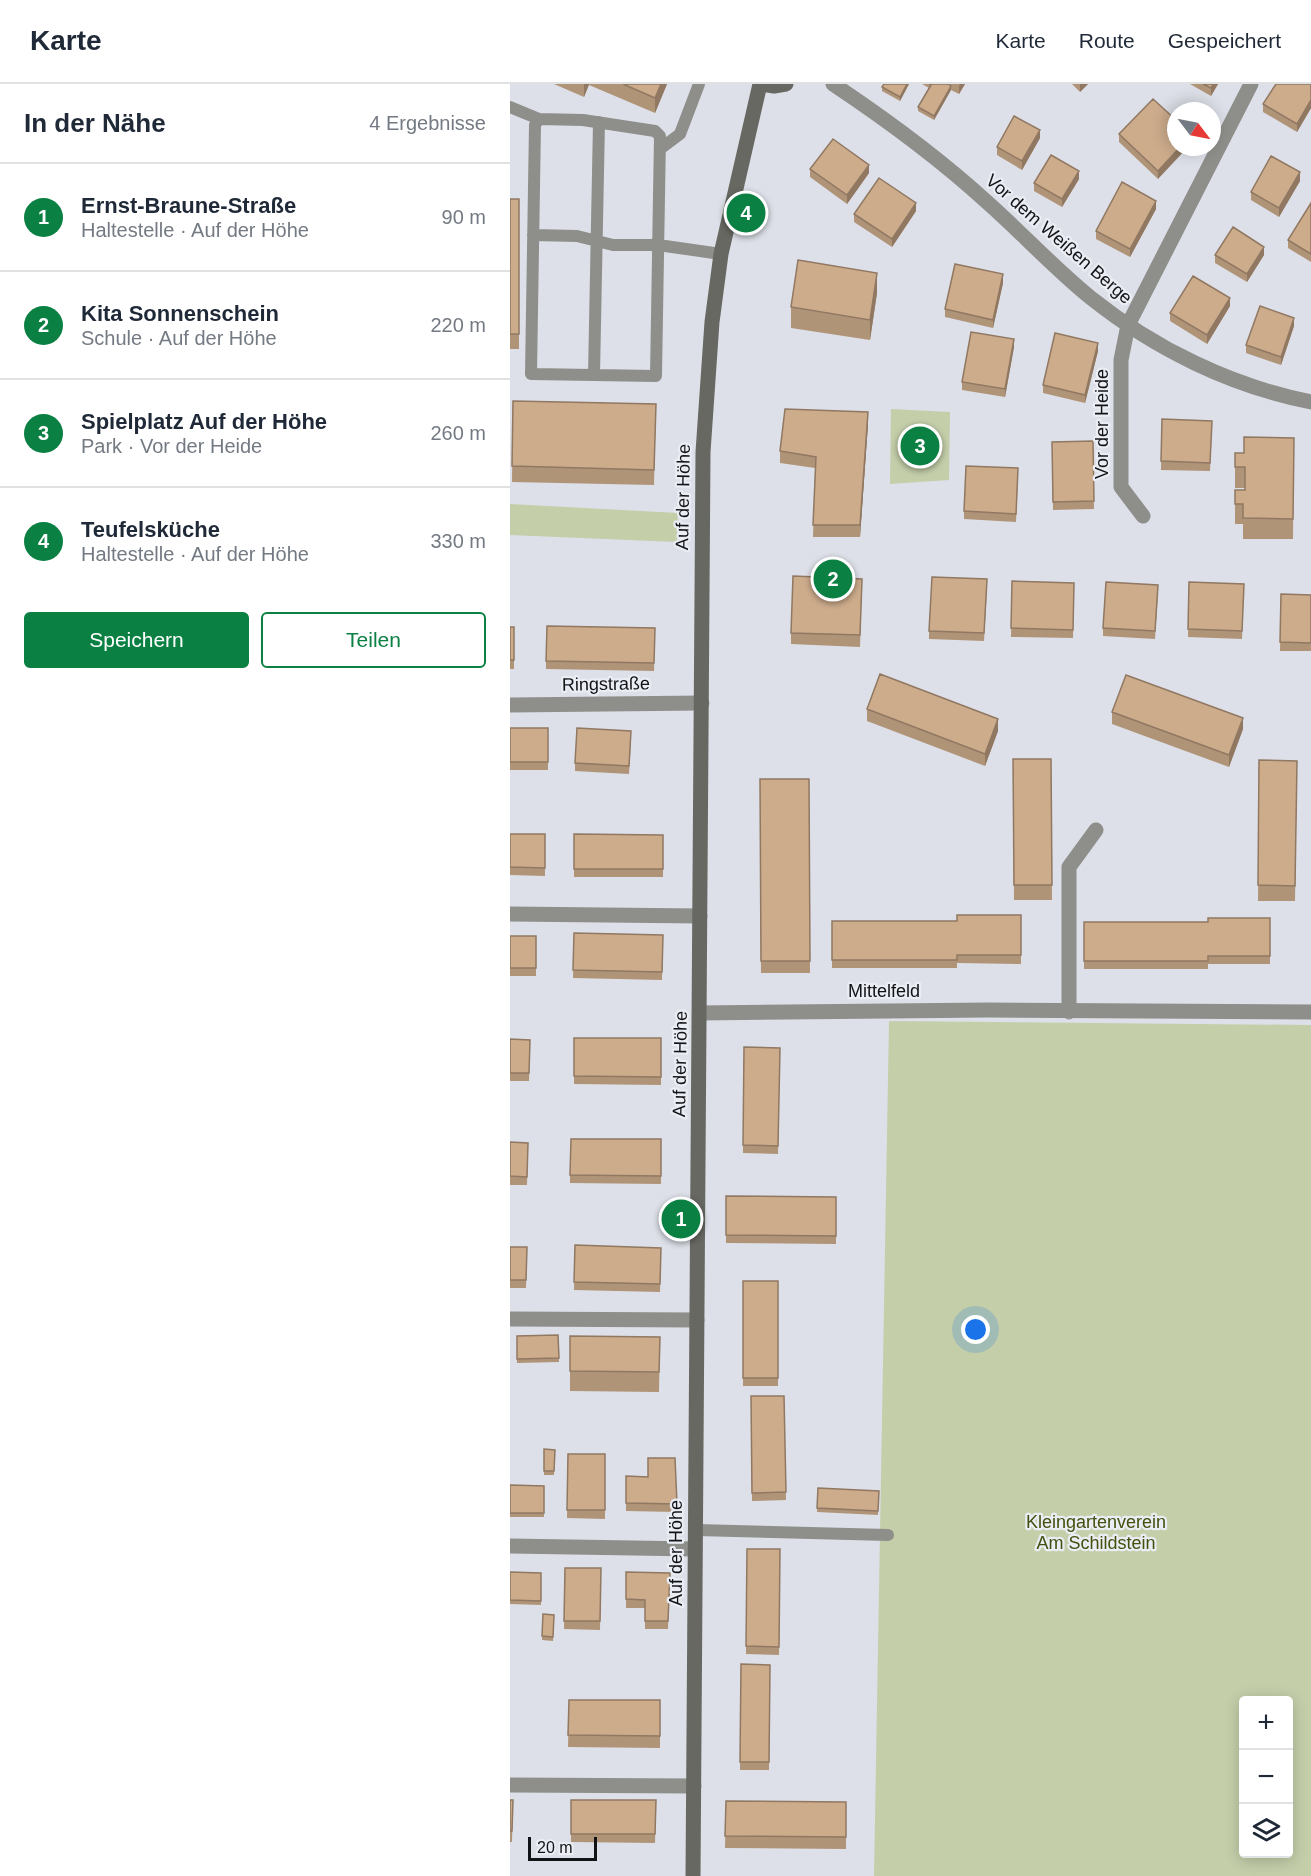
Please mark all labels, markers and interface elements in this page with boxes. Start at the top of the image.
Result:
text: Karte [30,25,102,56]
text: Karte [996,29,1046,52]
text: Route [1079,29,1135,52]
text: Gespeichert [1168,29,1281,52]
north arrow [1167,102,1221,156]
text: In der Nähe [24,108,166,138]
text: 4 Ergebnisse [369,112,486,134]
street label: Vor dem Weißen Berge [982,170,1136,308]
pin: 4 [726,190,766,236]
text: Ernst-Braune-Straße [81,193,296,218]
text: 1 [38,206,49,228]
text: 90 m [442,206,486,228]
text: Haltestelle · Auf der Höhe [81,219,309,241]
text: Kita Sonnenschein [81,301,279,326]
text: 2 [38,314,49,336]
text: 220 m [430,314,486,336]
text: Schule · Auf der Höhe [81,327,277,349]
street label: Vor der Heide [1092,369,1112,479]
text: Spielplatz Auf der Höhe [81,409,327,434]
text: 3 [38,422,49,444]
text: 260 m [430,422,486,444]
pin: 3 [900,424,940,469]
text: Park · Vor der Heide [81,435,262,457]
street label: Auf der Höhe [672,444,694,550]
text: Teufelsküche [81,517,220,542]
text: 4 [38,530,49,552]
text: 330 m [430,530,486,552]
text: Haltestelle · Auf der Höhe [81,543,309,565]
pin: 2 [814,556,852,602]
button: Speichern [24,612,249,668]
button: Teilen [261,612,486,668]
street label: Ringstraße [562,673,650,695]
street label: Mittelfeld [848,981,920,1001]
street label: Auf der Höhe [669,1011,691,1117]
pin: 1 [662,1196,700,1242]
your location [961,1315,990,1344]
street label: Auf der Höhe [666,1500,686,1606]
park label: Kleingartenverein Am Schildstein [1026,1512,1166,1553]
map controls [1239,1696,1293,1858]
button: + [1239,1696,1293,1750]
button: − [1239,1750,1293,1804]
button: layers [1239,1804,1293,1858]
scale bar [528,1834,597,1862]
text: 20 m [537,1839,573,1856]

